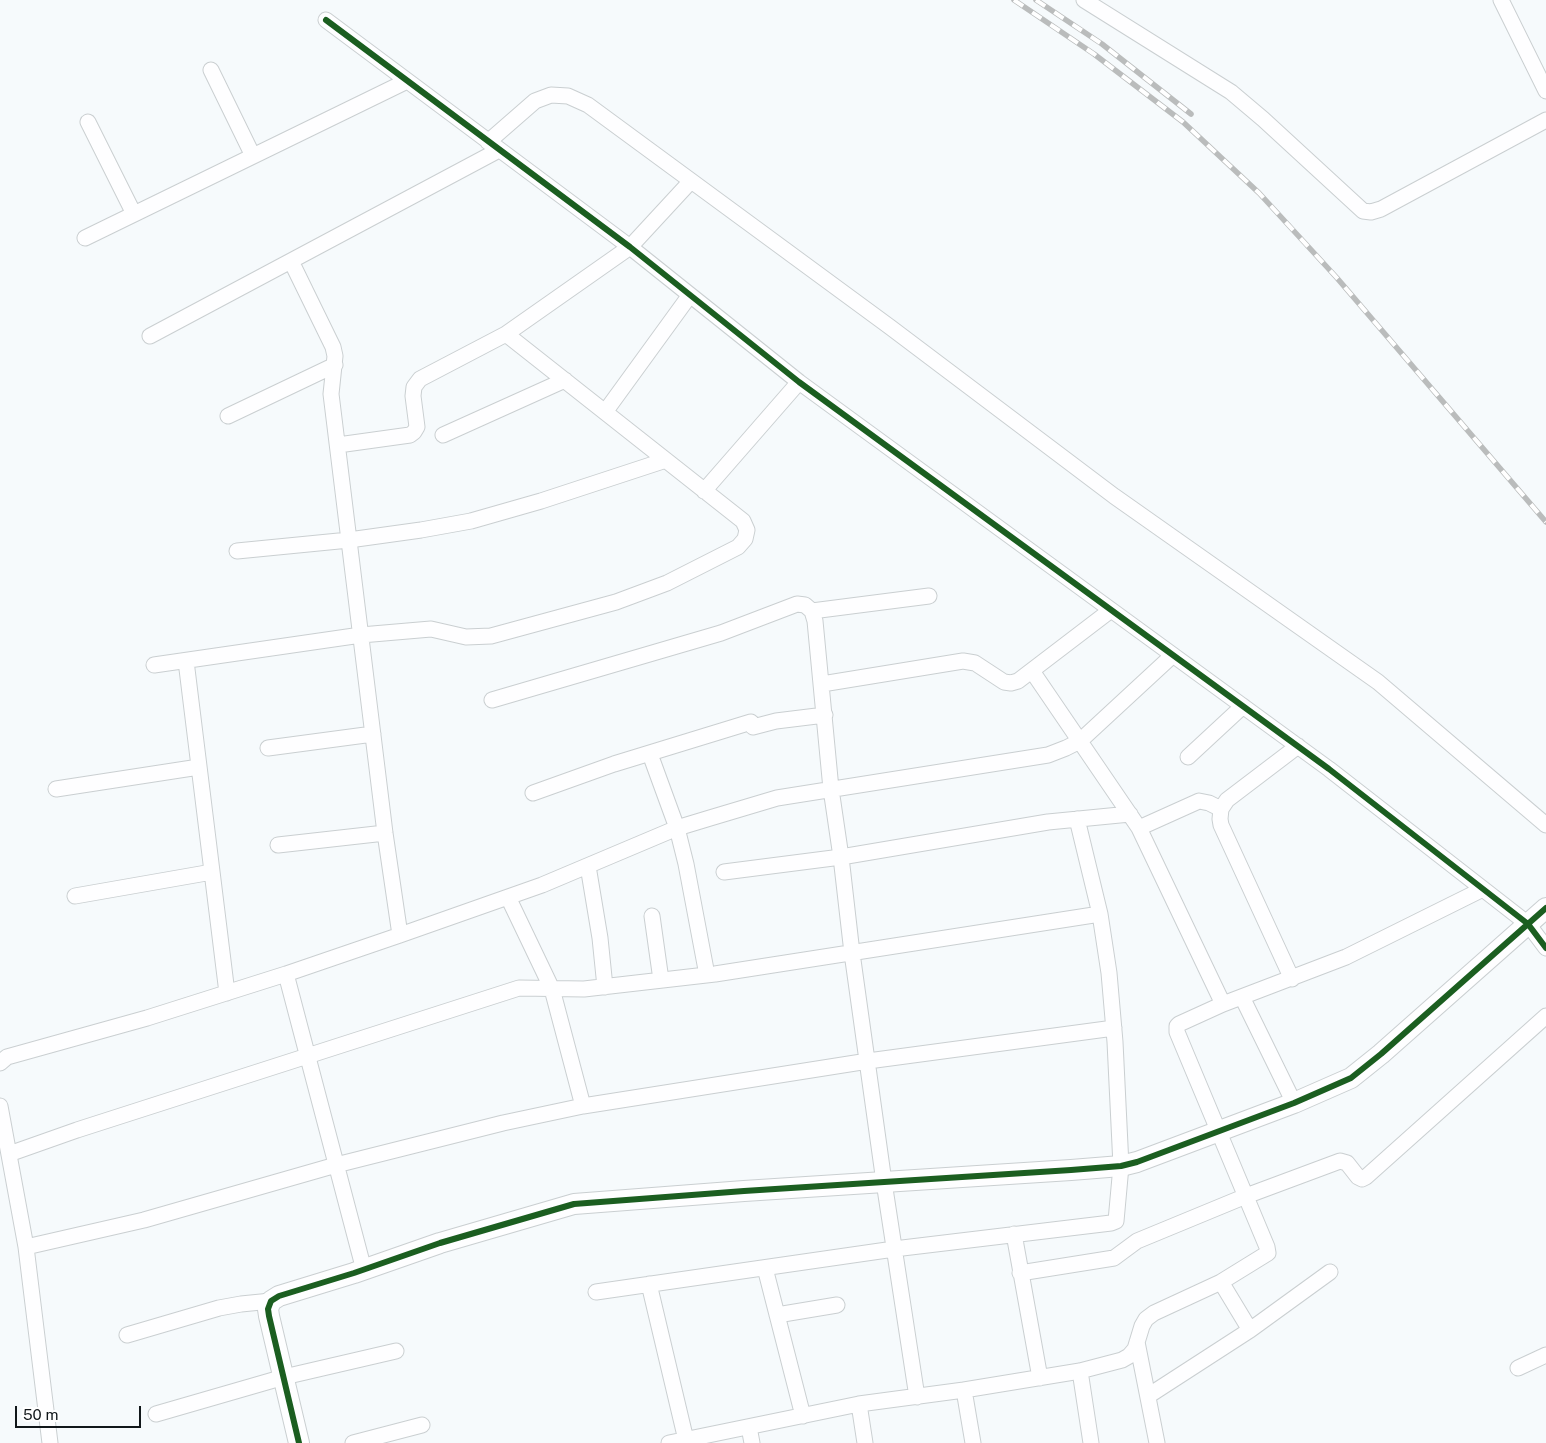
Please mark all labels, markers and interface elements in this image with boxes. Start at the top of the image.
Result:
scale bar [18,1396,144,1428]
text: 50 m [23,1406,58,1423]

